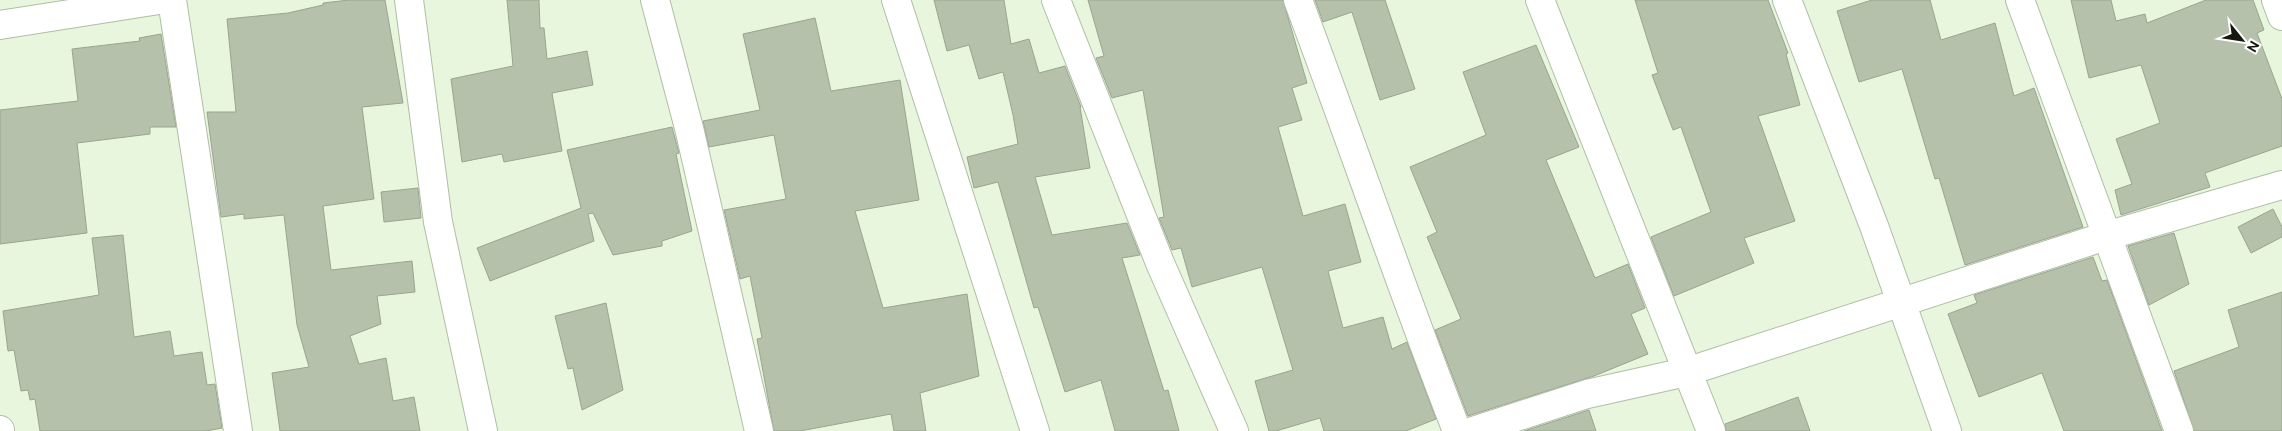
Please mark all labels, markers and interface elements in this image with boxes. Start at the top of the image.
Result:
north arrow [2217,15,2267,65]
text: N [2244,38,2263,55]

